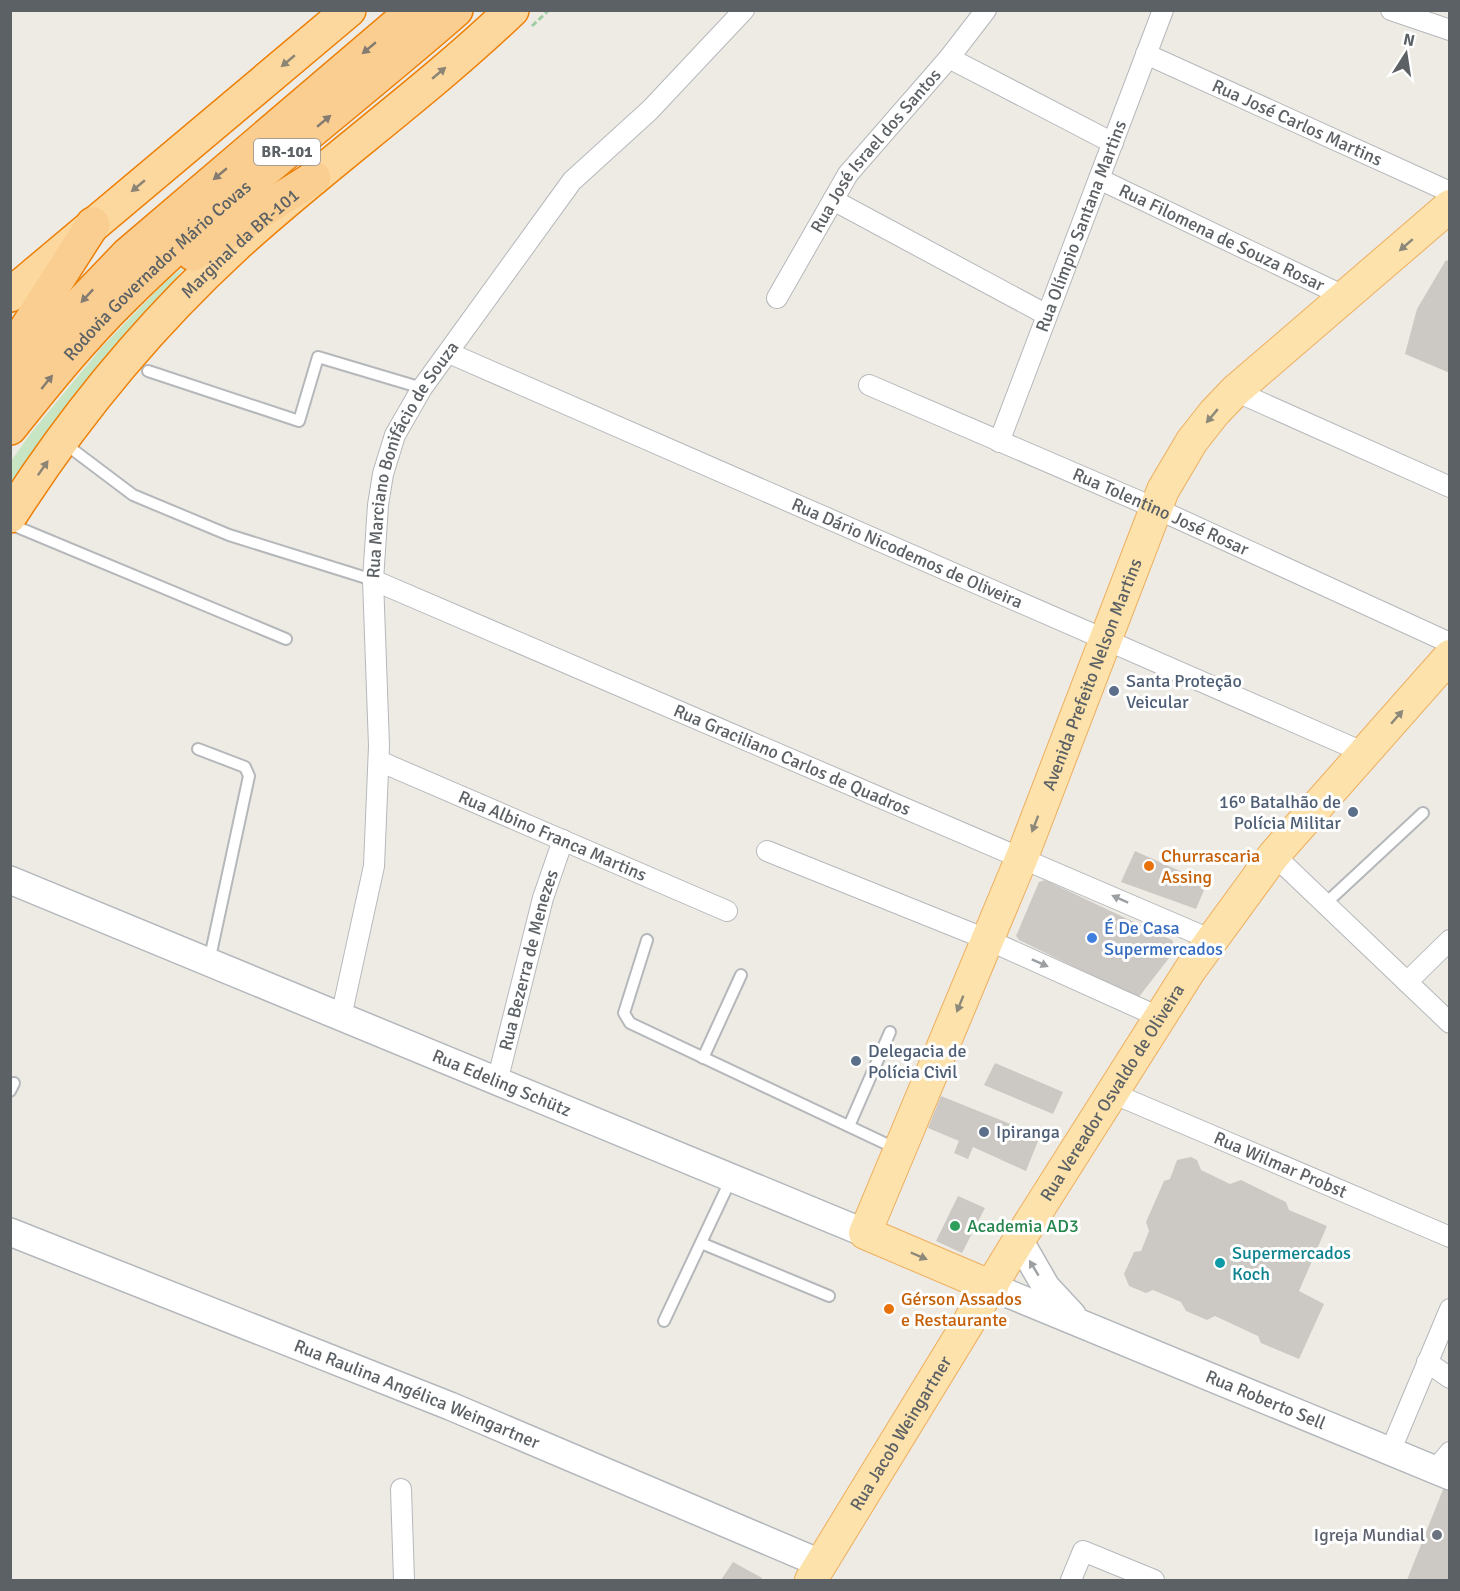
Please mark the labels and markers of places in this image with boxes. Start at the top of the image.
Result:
place label: Santa Proteção Veicular [1126,670,1242,713]
marker: Santa Proteção Veicular [1107,684,1121,698]
place label: 16º Batalhão de Polícia Militar [1219,791,1341,834]
marker: 16º Batalhão de Polícia Militar [1346,805,1360,819]
place label: Churrascaria Assing [1161,845,1260,888]
marker: Churrascaria Assing [1142,859,1156,873]
place label: É De Casa Supermercados [1104,917,1223,960]
marker: É De Casa Supermercados [1085,931,1099,945]
place label: Delegacia de Polícia Civil [868,1040,967,1083]
marker: Delegacia de Polícia Civil [849,1054,863,1068]
place label: Ipiranga [996,1121,1060,1143]
marker: Ipiranga [977,1125,991,1139]
place label: Academia AD3 [967,1215,1079,1237]
marker: Academia AD3 [948,1219,962,1233]
place label: Supermercados Koch [1232,1242,1351,1285]
marker: Supermercados Koch [1213,1256,1227,1270]
place label: Gérson Assados e Restaurante [901,1288,1022,1331]
marker: Gérson Assados e Restaurante [882,1302,896,1316]
place label: Igreja Mundial [1314,1524,1425,1546]
marker: Igreja Mundial [1430,1528,1444,1542]

